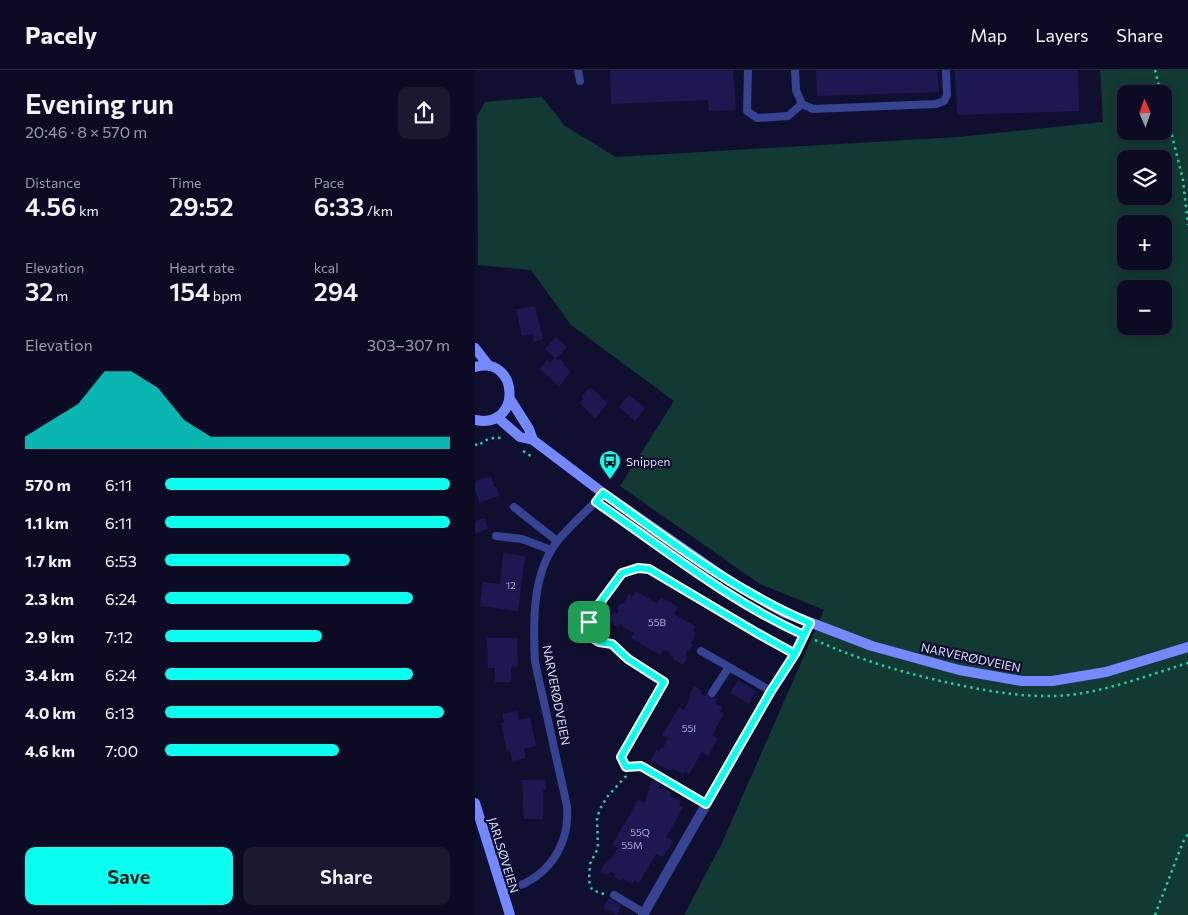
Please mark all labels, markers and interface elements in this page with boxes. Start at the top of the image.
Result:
text: Pacely [25,20,97,49]
text: Map [970,24,1007,46]
text: Layers [1035,24,1088,46]
text: Share [1116,24,1163,46]
north arrow [1117,85,1173,140]
map controls [1117,85,1172,335]
text: Evening run [25,86,174,120]
button: share [398,87,450,139]
text: 20:46 · 8 × 570 m [25,122,147,141]
button: layers [1117,150,1172,205]
text: Distance [25,174,81,191]
text: Time [169,174,202,191]
text: Pace [314,174,344,191]
text: 4.56 [25,191,76,221]
text: 29:52 [169,191,234,221]
text: 6:33 [314,191,364,221]
text: km [76,202,99,219]
text: /km [364,202,393,219]
button: + [1117,215,1172,270]
text: Elevation [25,259,84,276]
text: Heart rate [169,259,234,276]
text: kcal [314,259,339,276]
text: 32 [25,276,53,306]
text: 154 [169,276,210,306]
text: 294 [314,276,358,306]
button: − [1117,280,1172,335]
text: m [53,287,68,304]
text: bpm [210,287,242,304]
text: Elevation [25,335,93,354]
text: 303–307 m [367,335,450,354]
bus stop icon: Snippen [598,449,622,480]
place label: Snippen [626,454,670,468]
text: 570 m [25,475,71,494]
text: 6:11 [105,475,132,494]
text: 1.1 km [25,513,69,532]
text: 6:11 [105,513,132,532]
text: 1.7 km [25,551,71,570]
text: 6:53 [105,551,137,570]
house number: 12 [506,579,516,591]
text: 2.3 km [25,589,74,608]
text: 6:24 [105,589,137,608]
pin [568,601,610,643]
icon: arrive [575,608,603,636]
house number: 55B [648,616,667,628]
text: 2.9 km [25,627,74,646]
text: 7:12 [105,627,133,646]
street label: NARVERØDVEIEN [920,640,1022,674]
street label: NARVERØDVEIEN [540,644,574,746]
text: 3.4 km [25,665,74,684]
text: 6:24 [105,665,137,684]
text: 4.0 km [25,703,76,722]
text: 6:13 [105,703,134,722]
house number: 55I [682,722,696,734]
text: 4.6 km [25,741,75,760]
text: 7:00 [105,741,138,760]
street label: JARLSØVEIEN [485,816,522,895]
house number: 55Q [630,826,650,838]
house number: 55M [621,839,643,851]
button: Save [25,847,233,905]
button: Share [243,847,450,905]

